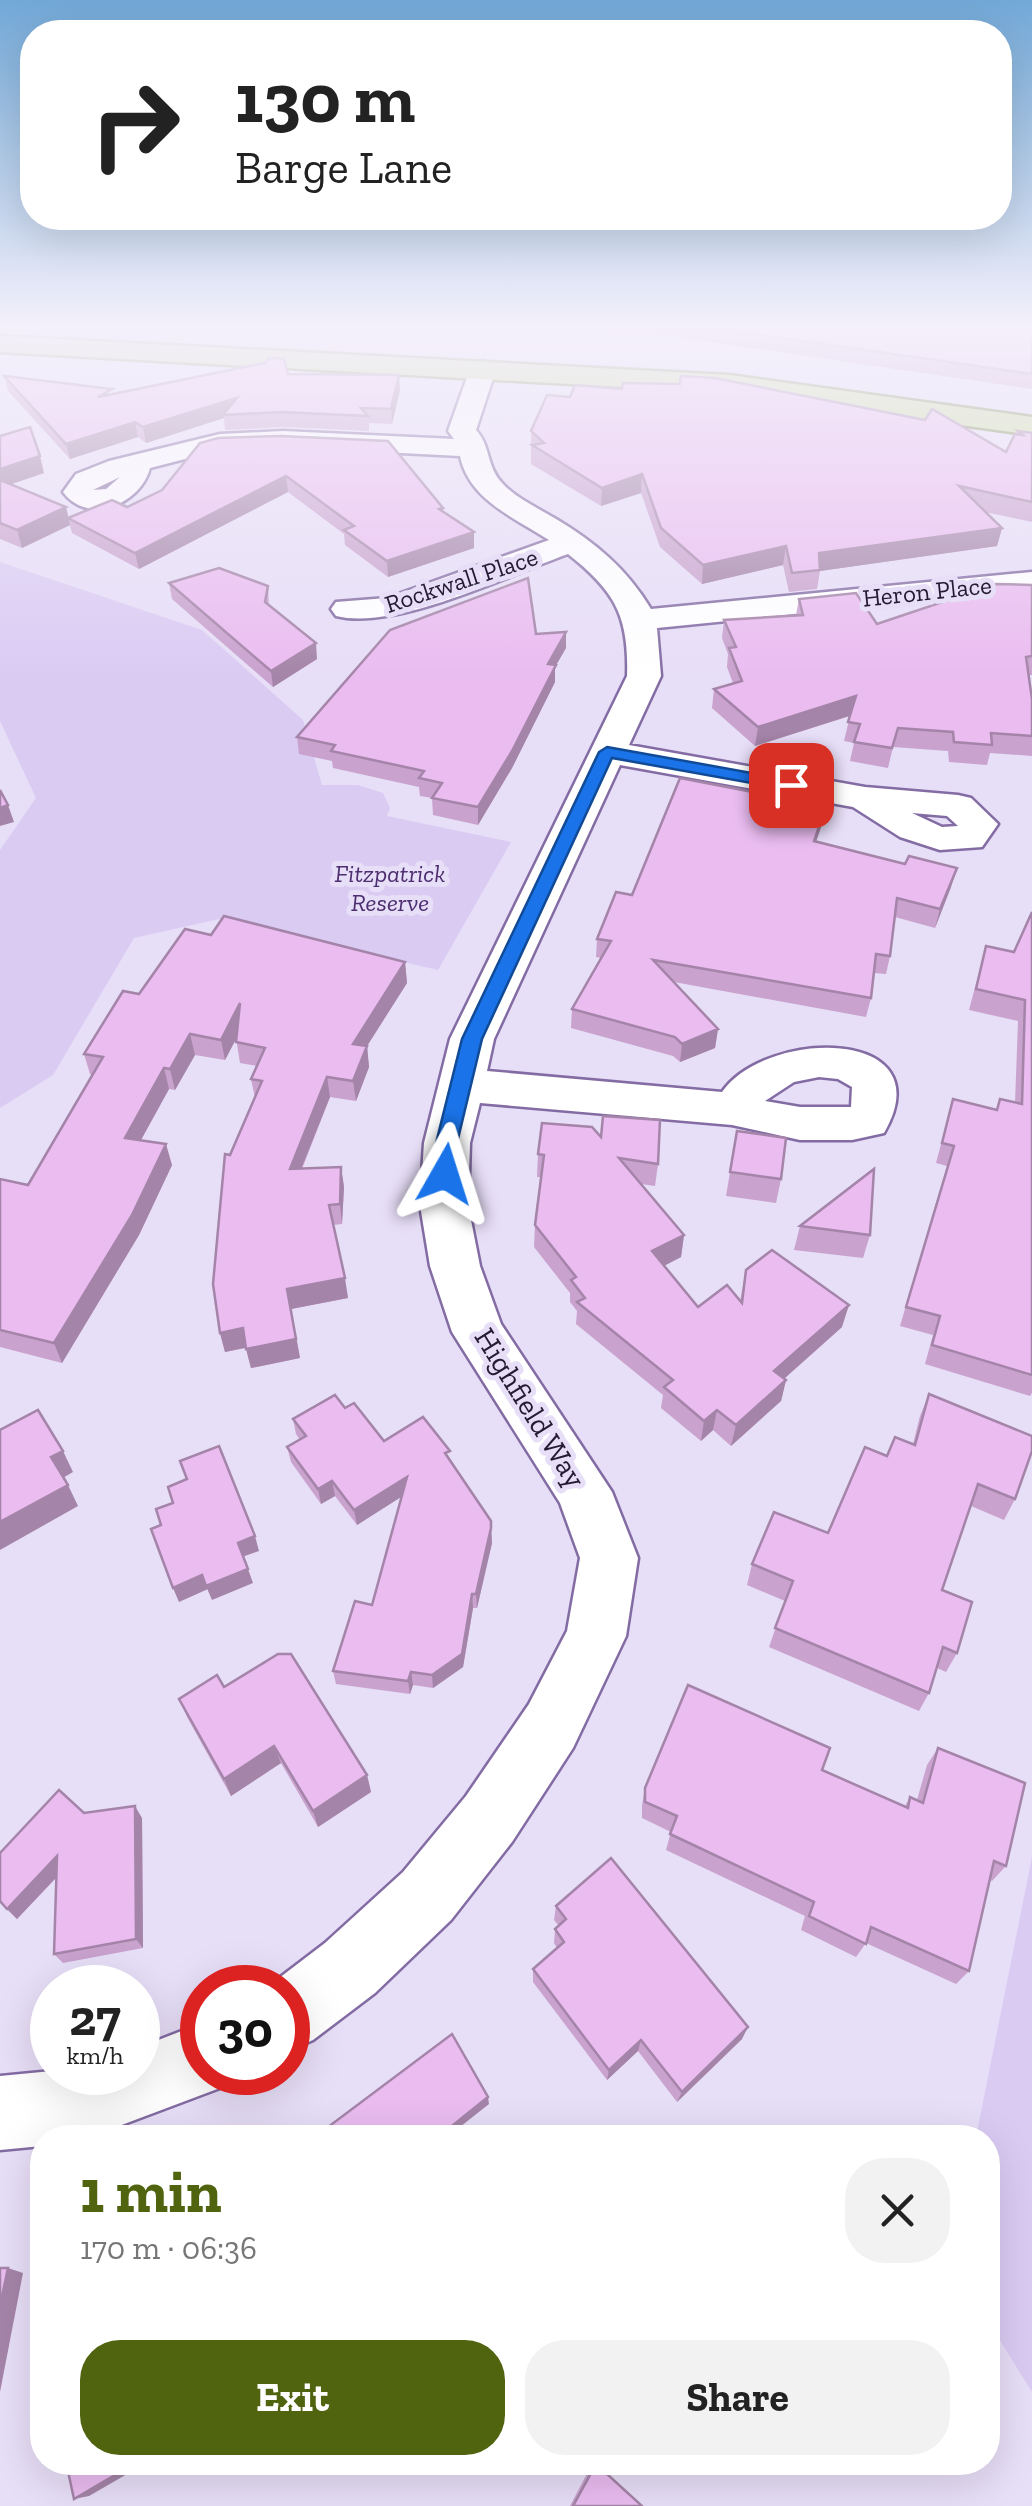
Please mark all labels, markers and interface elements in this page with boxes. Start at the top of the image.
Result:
text: 130 m [235,56,415,140]
icon: right [70,60,200,190]
text: Barge Lane [235,141,452,195]
street label: Rockwall Place [381,541,541,619]
street label: Heron Place [861,569,993,613]
pin [749,743,834,828]
icon: arrive [764,758,819,813]
park label: Fitzpatrick Reserve [334,858,446,917]
position arrow [393,1122,497,1226]
street label: Highfield Way [467,1321,594,1495]
speed limit sign: 30 [180,1965,310,2095]
text: 27 [69,1988,121,2048]
text: km/h [66,2040,124,2070]
text: 1 min [80,2155,222,2227]
button: close [845,2158,950,2263]
text: 170 m · 06:36 [80,2229,257,2267]
button: Exit [80,2340,505,2455]
button: Share [525,2340,950,2455]

